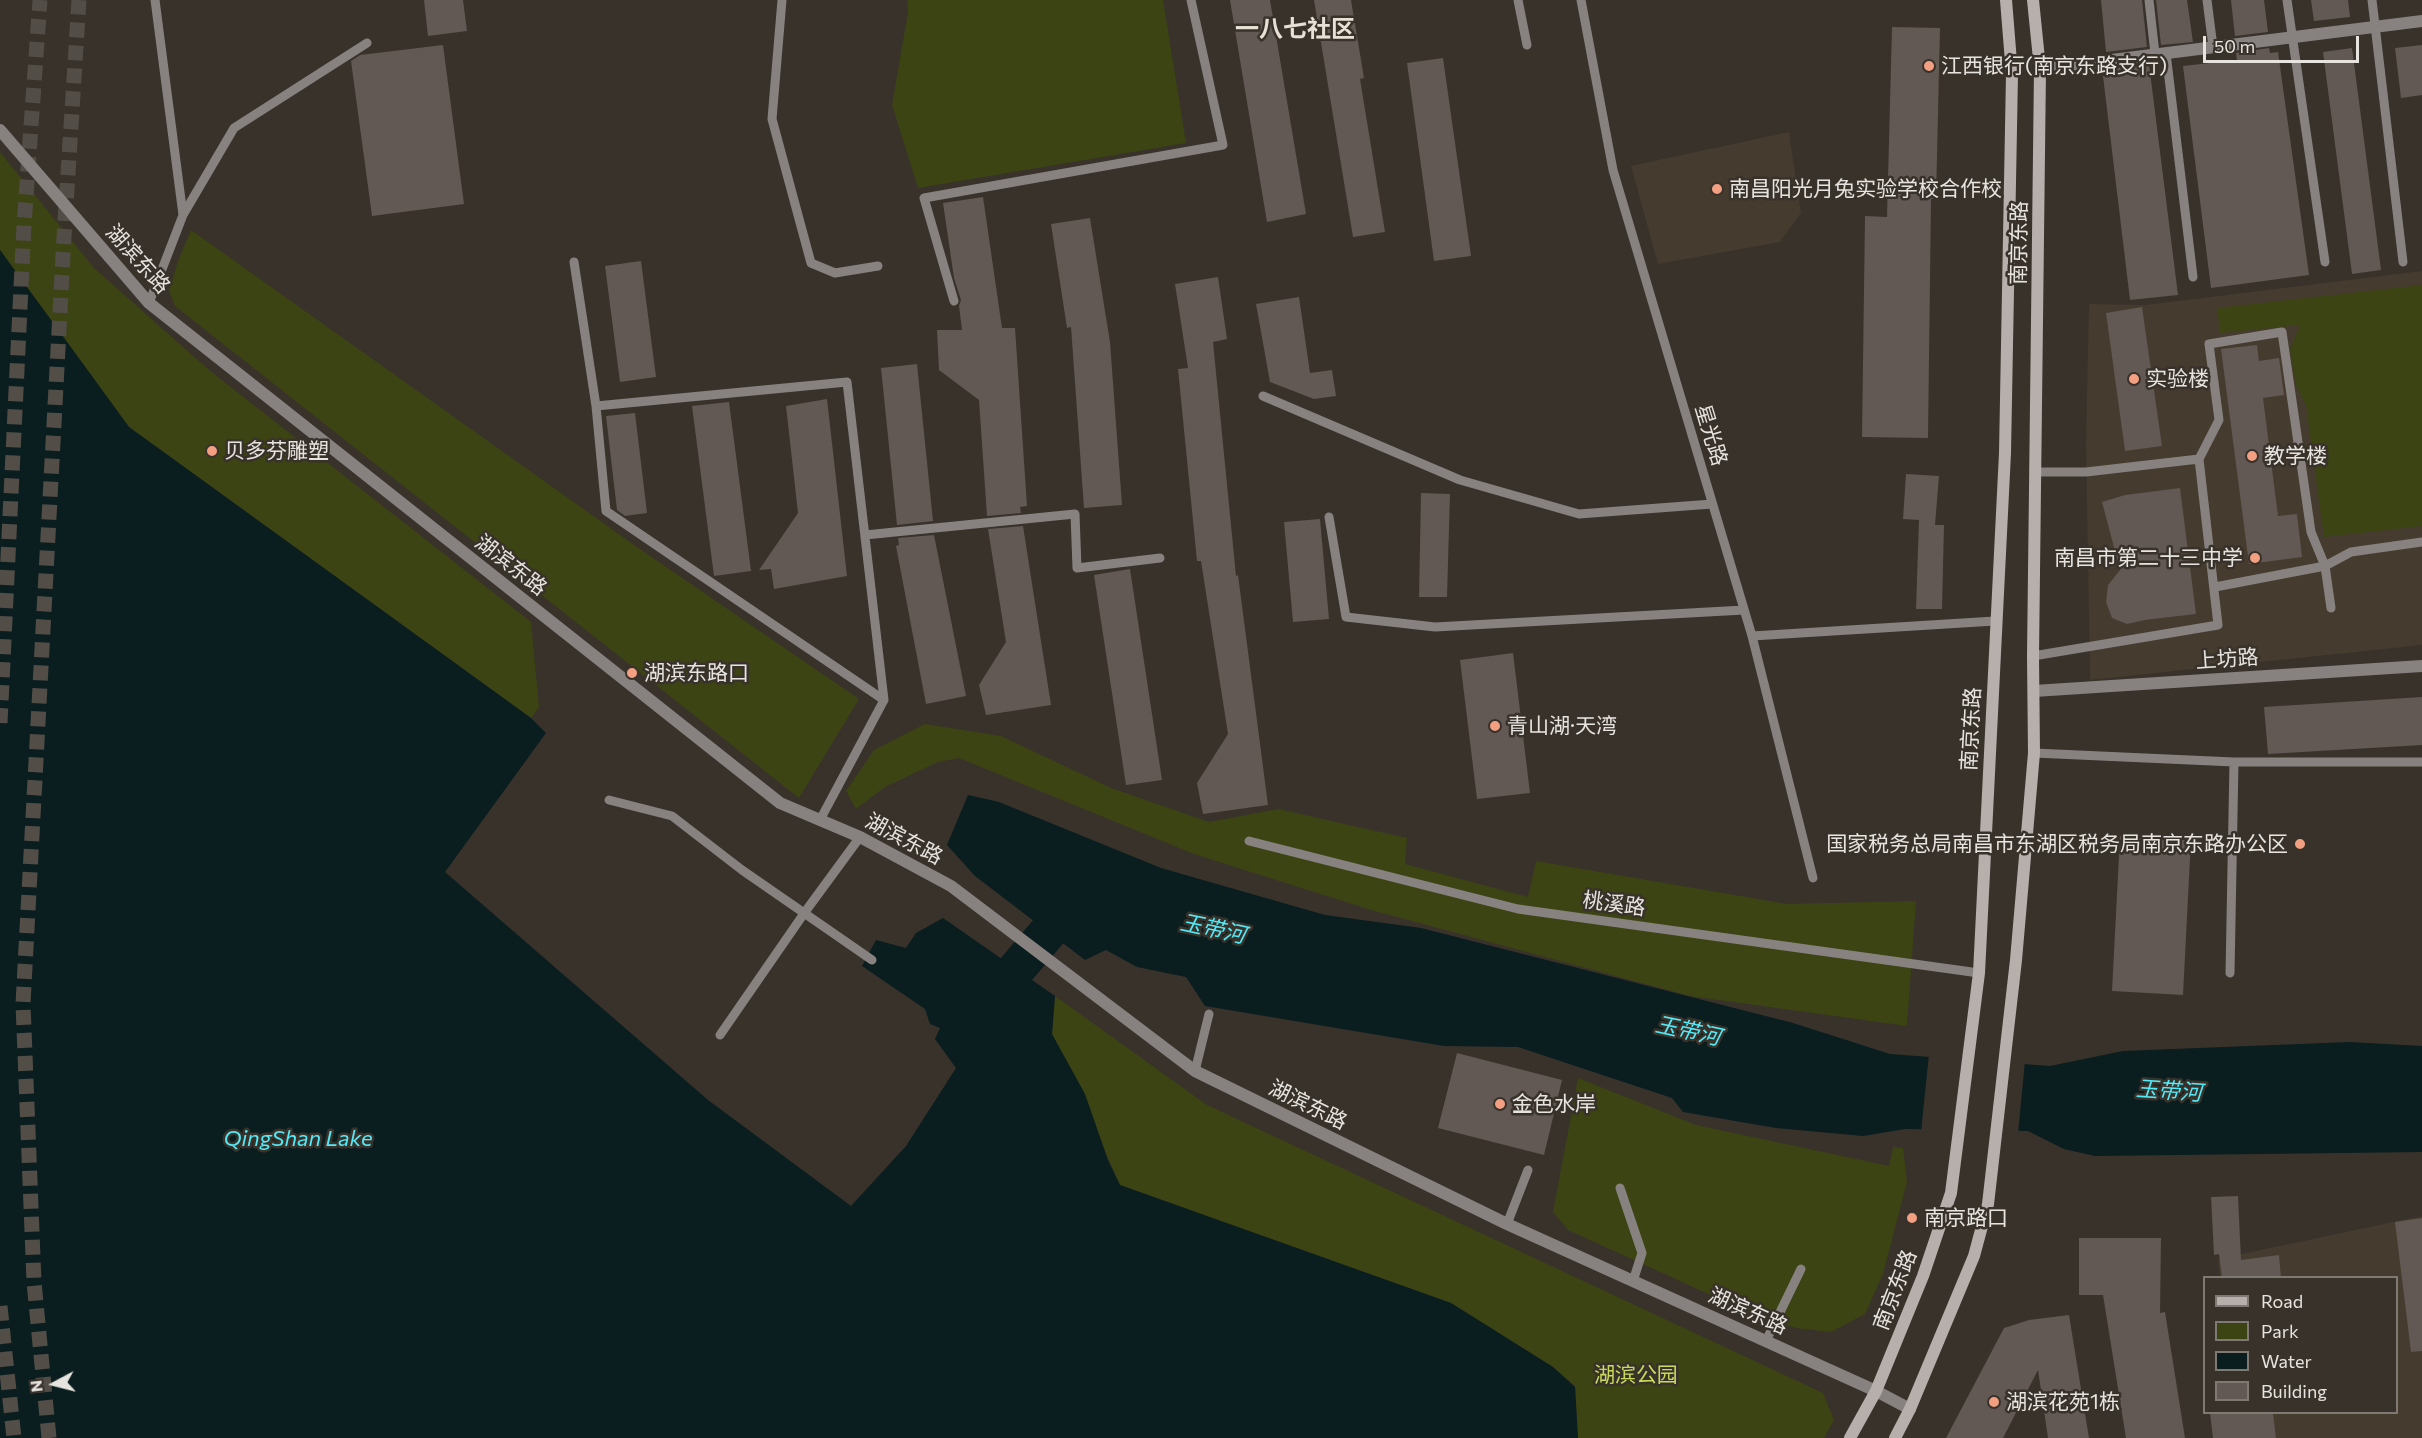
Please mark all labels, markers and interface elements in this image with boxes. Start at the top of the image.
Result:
district label: 一八七社区 [1235,15,1355,43]
scale bar [2206,24,2362,62]
text: 50 m [2214,35,2255,57]
place label: 江西银行(南京东路支行) [1941,53,2167,79]
marker: 江西银行(南京东路支行) [1922,59,1936,73]
place label: 南昌阳光月兔实验学校合作校 [1729,176,2002,202]
marker: 南昌阳光月兔实验学校合作校 [1710,182,1724,196]
street label: 南京东路 [2006,201,2032,285]
street label: 湖滨东路 [101,219,175,299]
place label: 实验楼 [2146,366,2209,392]
marker: 实验楼 [2127,372,2141,386]
street label: 星光路 [1690,401,1732,469]
place label: 贝多芬雕塑 [224,438,329,464]
place label: 教学楼 [2264,443,2327,469]
marker: 贝多芬雕塑 [205,444,219,458]
marker: 教学楼 [2245,449,2259,463]
street label: 湖滨东路 [470,529,552,601]
place label: 南昌市第二十三中学 [2054,545,2243,571]
marker: 南昌市第二十三中学 [2248,551,2262,565]
street label: 上坊路 [2195,644,2259,674]
place label: 湖滨东路口 [644,660,749,686]
marker: 湖滨东路口 [625,666,639,680]
street label: 南京东路 [1956,686,1986,772]
place label: 青山湖·天湾 [1507,713,1617,739]
marker: 青山湖·天湾 [1488,719,1502,733]
street label: 湖滨东路 [861,808,947,870]
place label: 国家税务总局南昌市东湖区税务局南京东路办公区 [1826,831,2288,857]
marker: 国家税务总局南昌市东湖区税务局南京东路办公区 [2293,837,2307,851]
street label: 桃溪路 [1581,887,1647,921]
water label: 玉带河 [1178,909,1248,949]
water label: 玉带河 [1653,1011,1723,1051]
street label: 湖滨东路 [1265,1075,1351,1135]
water label: 玉带河 [2135,1076,2203,1106]
place label: 金色水岸 [1512,1091,1596,1117]
marker: 金色水岸 [1493,1097,1507,1111]
water label: QingShan Lake [223,1126,373,1152]
place label: 南京路口 [1924,1205,2008,1231]
marker: 南京路口 [1905,1211,1919,1225]
street label: 南京东路 [1868,1246,1922,1334]
legend [2203,1276,2398,1414]
street label: 湖滨东路 [1705,1282,1791,1340]
text: Road [2261,1290,2303,1312]
text: Park [2261,1320,2299,1342]
text: Water [2261,1350,2312,1372]
north arrow [24,1354,84,1414]
park label: 湖滨公园 [1594,1362,1678,1388]
text: N [25,1379,46,1393]
text: Building [2261,1380,2327,1402]
place label: 湖滨花苑1栋 [2006,1389,2120,1415]
marker: 湖滨花苑1栋 [1987,1395,2001,1409]

